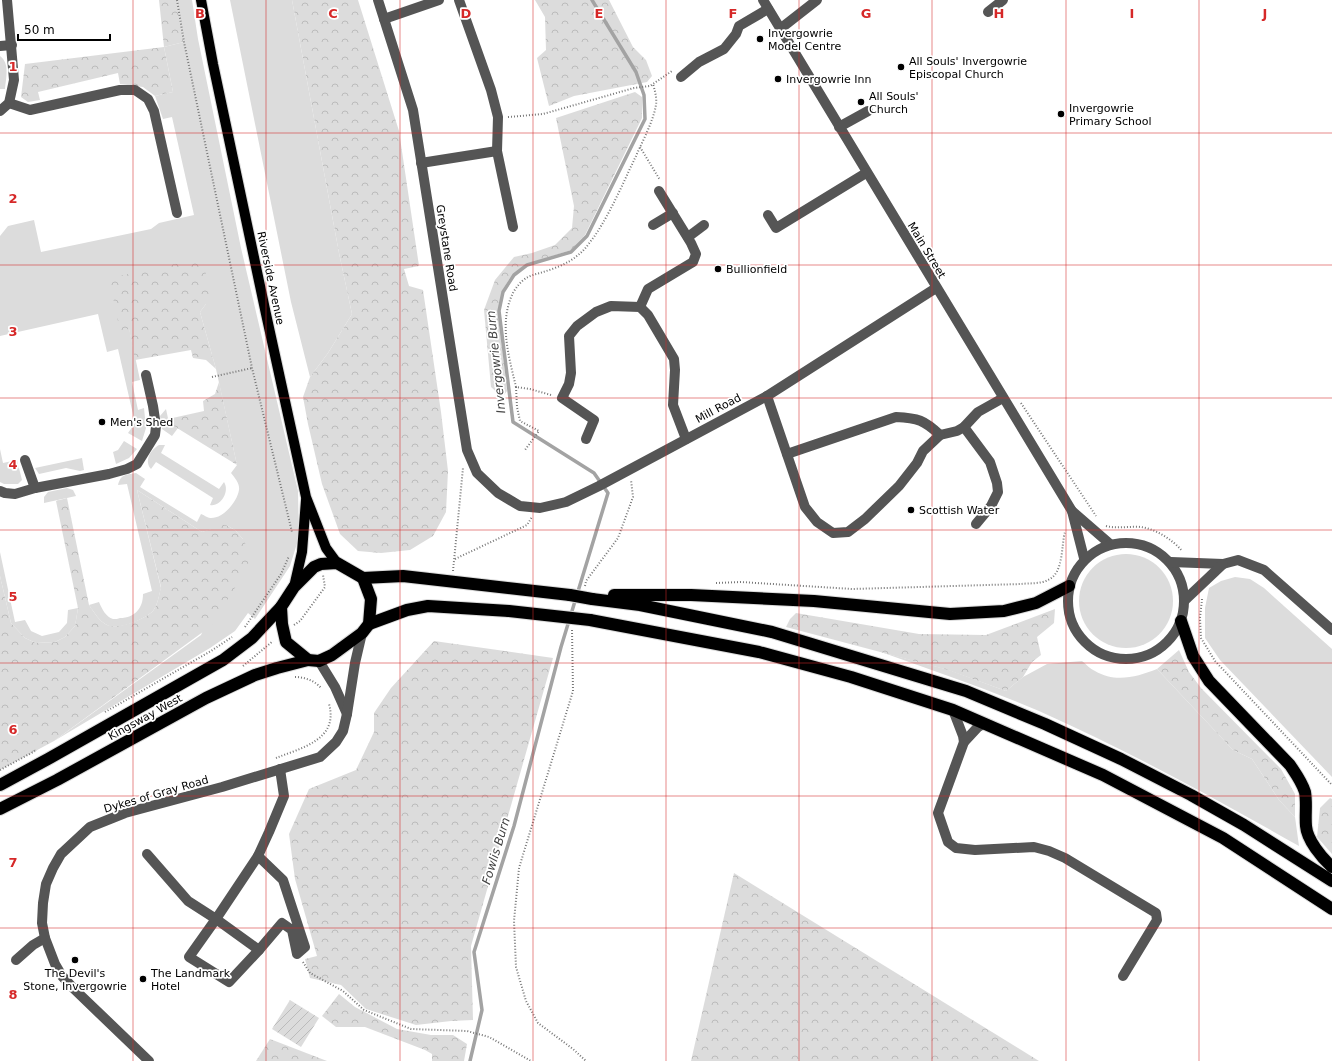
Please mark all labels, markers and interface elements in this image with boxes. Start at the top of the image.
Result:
text: B [195,6,205,21]
text: C [328,6,338,21]
text: D [461,6,472,21]
text: E [595,6,603,21]
text: F [729,6,737,21]
text: G [861,6,871,21]
text: H [994,6,1004,21]
text: I [1130,6,1134,21]
text: J [1262,6,1267,21]
scale bar [18,16,110,42]
text: 50 m [24,23,55,37]
place label: Invergowrie Model Centre [768,27,842,53]
marker: Invergowrie Model Centre [755,34,765,44]
place label: All Souls' Invergowrie Episcopal Church [909,55,1027,81]
text: 1 [8,59,18,74]
marker: All Souls' Invergowrie Episcopal Church [896,62,906,72]
place label: Invergowrie Inn [786,73,872,86]
marker: Invergowrie Inn [773,74,783,84]
place label: All Souls' Church [869,90,919,116]
marker: All Souls' Church [856,97,866,107]
place label: Invergowrie Primary School [1069,102,1152,128]
marker: Invergowrie Primary School [1056,109,1066,119]
text: 2 [8,191,18,206]
street label: Greystane Road [433,204,460,292]
street label: Main Street [905,220,949,281]
street label: Riverside Avenue [254,230,287,326]
place label: Bullionfield [726,263,787,276]
marker: Bullionfield [713,264,723,274]
water label: Invergowrie Burn [484,310,508,414]
text: 3 [8,324,18,339]
street label: Mill Road [693,391,743,426]
place label: Men's Shed [110,416,173,429]
marker: Men's Shed [97,417,107,427]
text: 4 [8,457,18,472]
place label: Scottish Water [919,504,1000,517]
marker: Scottish Water [906,505,916,515]
text: 5 [8,589,18,604]
street label: Kingsway West [106,691,185,743]
text: 6 [8,722,18,737]
street label: Dykes of Gray Road [102,773,210,816]
water label: Fowlis Burn [479,816,513,886]
text: 7 [8,855,18,870]
marker: The Devil's Stone, Invergowrie [70,955,80,965]
place label: The Devil's Stone, Invergowrie [23,967,127,993]
place label: The Landmark Hotel [150,967,231,993]
marker: The Landmark Hotel [138,974,148,984]
text: 8 [8,987,18,1002]

